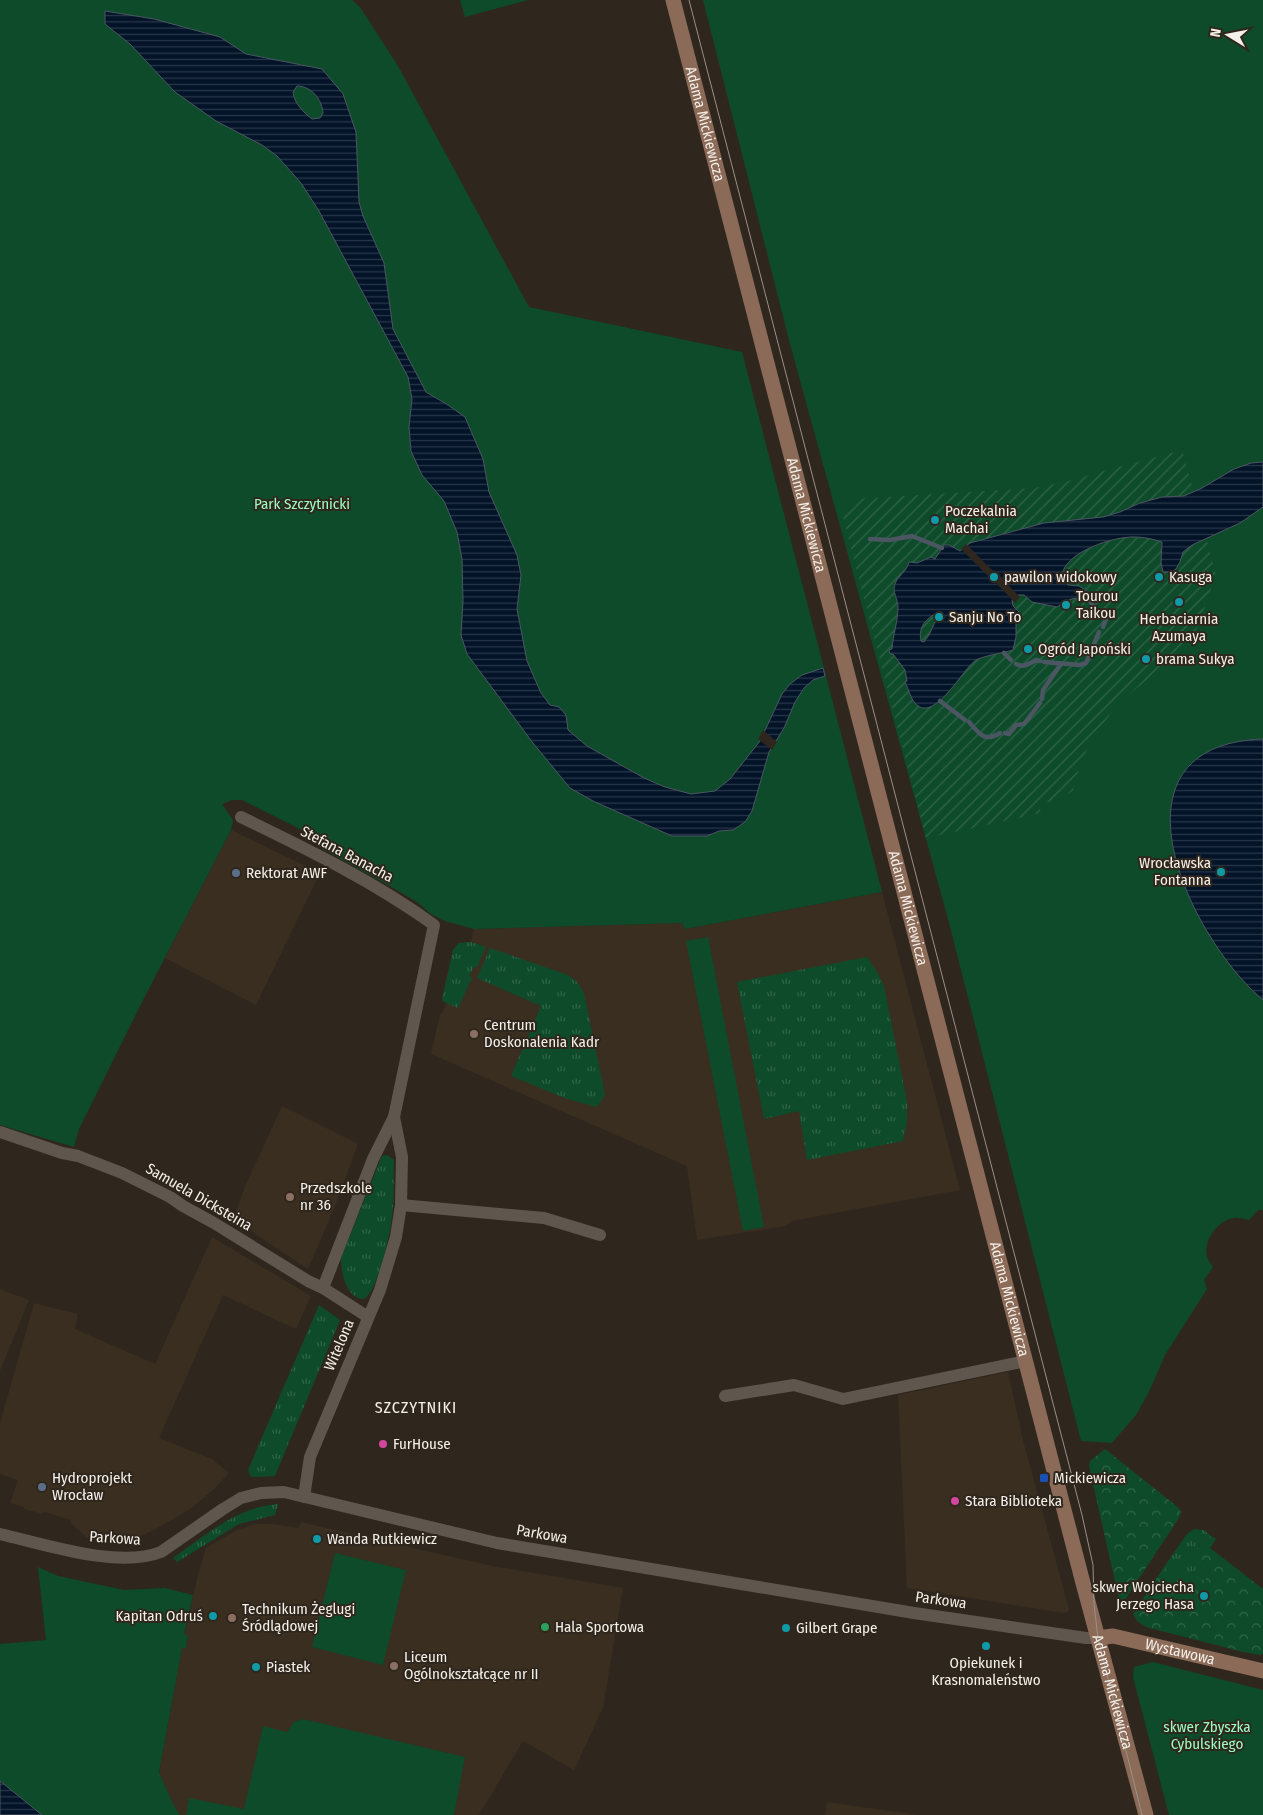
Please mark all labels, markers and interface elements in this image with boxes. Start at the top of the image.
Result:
north arrow [1203,10,1253,60]
text: N [1207,27,1225,38]
street label: Adama Mickiewicza [682,65,729,183]
street label: Adama Mickiewicza [783,456,830,574]
park label: Park Szczytnicki [254,495,350,513]
place label: Poczekalnia Machai [945,502,1017,537]
marker: Poczekalnia Machai [929,514,941,526]
place label: pawilon widokowy [1004,568,1117,586]
place label: Kasuga [1169,568,1212,586]
marker: pawilon widokowy [988,571,1000,583]
marker: Kasuga [1153,571,1165,583]
place label: Tourou Taikou [1076,587,1118,622]
marker: Herbaciarnia Azumaya [1173,596,1185,608]
marker: Tourou Taikou [1060,599,1072,611]
place label: Sanju No To [949,608,1021,626]
place label: Herbaciarnia Azumaya [1140,610,1218,645]
marker: Sanju No To [933,611,945,623]
place label: Ogród Japoński [1038,640,1131,658]
marker: Ogród Japoński [1022,643,1034,655]
place label: brama Sukya [1156,650,1235,668]
marker: brama Sukya [1140,653,1152,665]
street label: Stefana Banacha [298,822,396,886]
street label: Adama Mickiewicza [885,849,932,967]
place label: Wrocławska Fontanna [1139,854,1211,889]
place label: Rektorat AWF [246,864,328,882]
marker: Wrocławska Fontanna [1215,866,1227,878]
marker: Rektorat AWF [230,867,242,879]
place label: Centrum Doskonalenia Kadr [484,1016,600,1051]
marker: Centrum Doskonalenia Kadr [468,1028,480,1040]
street label: Samuela Dicksteina [143,1159,255,1235]
place label: Przedszkole nr 36 [300,1179,372,1214]
marker: Przedszkole nr 36 [284,1191,296,1203]
street label: Adama Mickiewicza [986,1240,1033,1358]
street label: Witelona [320,1317,358,1373]
district label: SZCZYTNIKI [375,1398,457,1417]
place label: FurHouse [393,1435,451,1453]
marker: FurHouse [377,1438,389,1450]
place label: Hydroprojekt Wrocław [52,1469,132,1504]
place label: Mickiewicza [1054,1469,1126,1487]
marker: Mickiewicza [1038,1472,1050,1484]
marker: Hydroprojekt Wrocław [36,1481,48,1493]
place label: Stara Biblioteka [965,1492,1062,1510]
marker: Stara Biblioteka [949,1495,961,1507]
street label: Parkowa [515,1521,569,1547]
street label: Parkowa [89,1527,141,1549]
place label: Wanda Rutkiewicz [327,1530,437,1548]
marker: Wanda Rutkiewicz [311,1533,323,1545]
place label: skwer Wojciecha Jerzego Hasa [1093,1578,1194,1613]
street label: Parkowa [914,1588,968,1612]
marker: skwer Wojciecha Jerzego Hasa [1198,1590,1210,1602]
place label: Technikum Żeglugi Śródlądowej [242,1600,355,1635]
place label: Kapitan Odruś [116,1607,203,1625]
marker: Kapitan Odruś [207,1610,219,1622]
marker: Technikum Żeglugi Śródlądowej [226,1612,238,1624]
place label: Hala Sportowa [555,1618,644,1636]
place label: Gilbert Grape [796,1619,878,1637]
marker: Hala Sportowa [539,1621,551,1633]
marker: Gilbert Grape [780,1622,792,1634]
street label: Adama Mickiewicza [1088,1633,1137,1751]
street label: Wystawowa [1143,1635,1217,1668]
marker: Opiekunek i Krasnomaleństwo [980,1640,992,1652]
place label: Liceum Ogólnokształcące nr II [404,1648,539,1683]
place label: Opiekunek i Krasnomaleństwo [931,1654,1041,1689]
place label: Piastek [266,1658,310,1676]
marker: Liceum Ogólnokształcące nr II [388,1660,400,1672]
marker: Piastek [250,1661,262,1673]
park label: skwer Zbyszka Cybulskiego [1163,1718,1251,1753]

